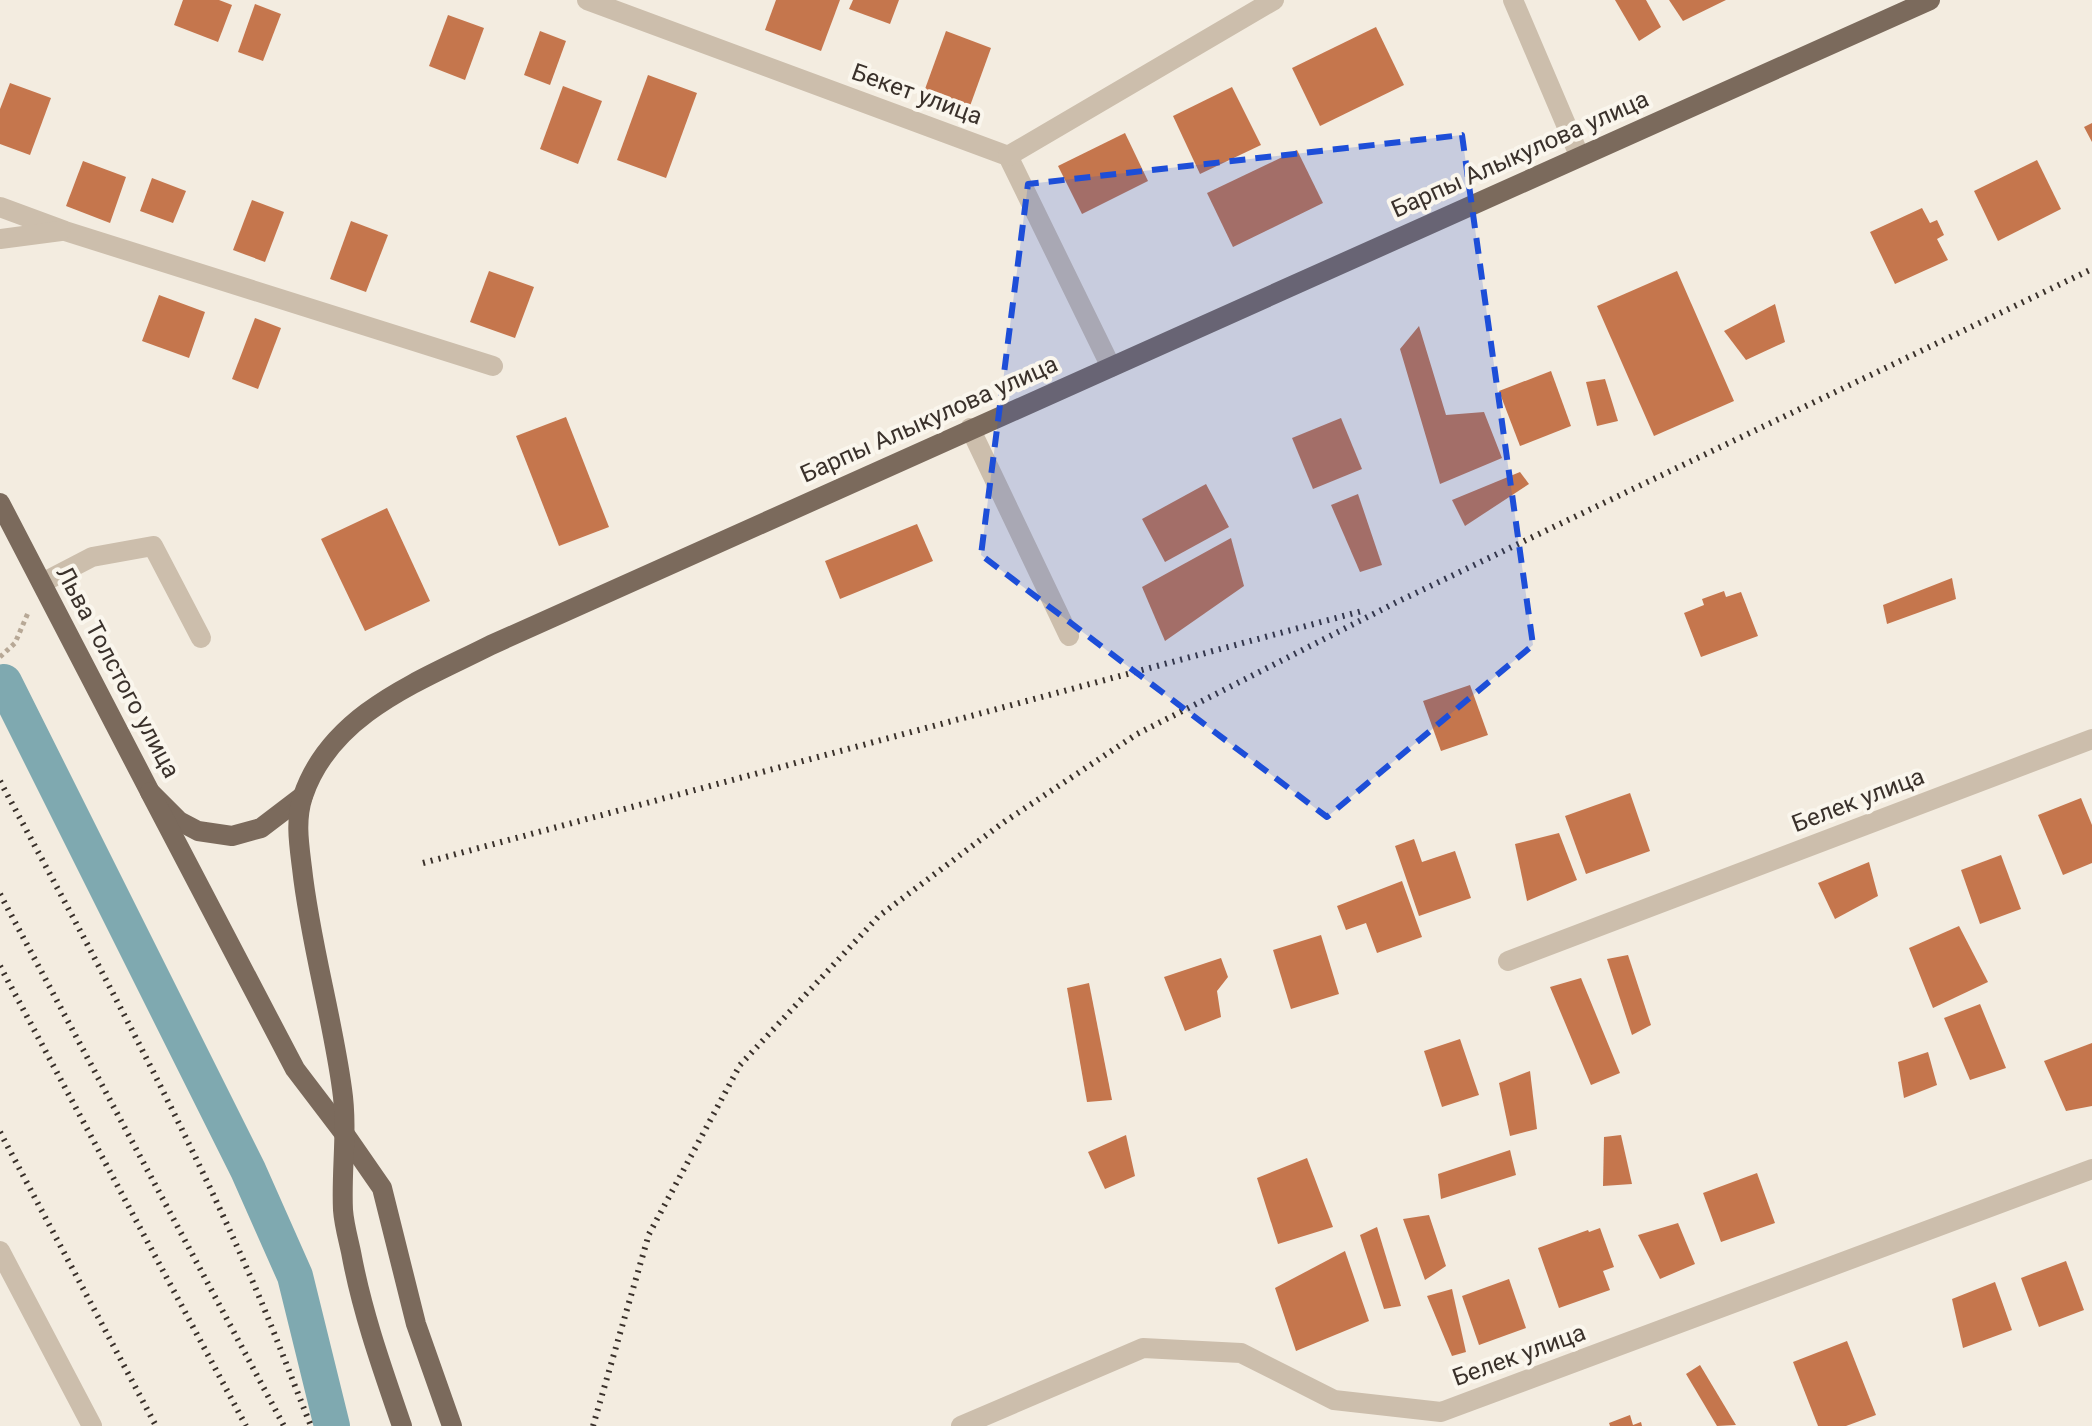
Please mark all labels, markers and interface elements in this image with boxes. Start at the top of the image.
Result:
street label: Бекет улица [848,57,986,131]
street label: Барпы Алыкулова улица [1387,85,1653,223]
street label: Барпы Алыкулова улица [796,350,1062,488]
street label: Льва Толстого улица [50,561,186,783]
street label: Белек улица [1788,762,1928,838]
street label: Белек улица [1449,1318,1589,1392]

